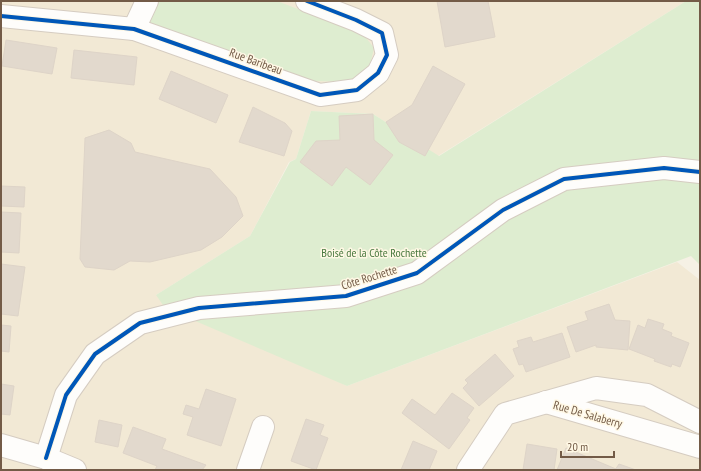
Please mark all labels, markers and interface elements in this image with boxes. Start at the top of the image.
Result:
street label: Rue Baribeau [228,45,284,77]
park label: Boisé de la Côte Rochette [321,245,427,260]
street label: Côte Rochette [339,261,399,293]
street label: Rue De Salaberry [552,397,625,431]
scale bar [561,433,614,459]
text: 20 m [567,439,588,454]

